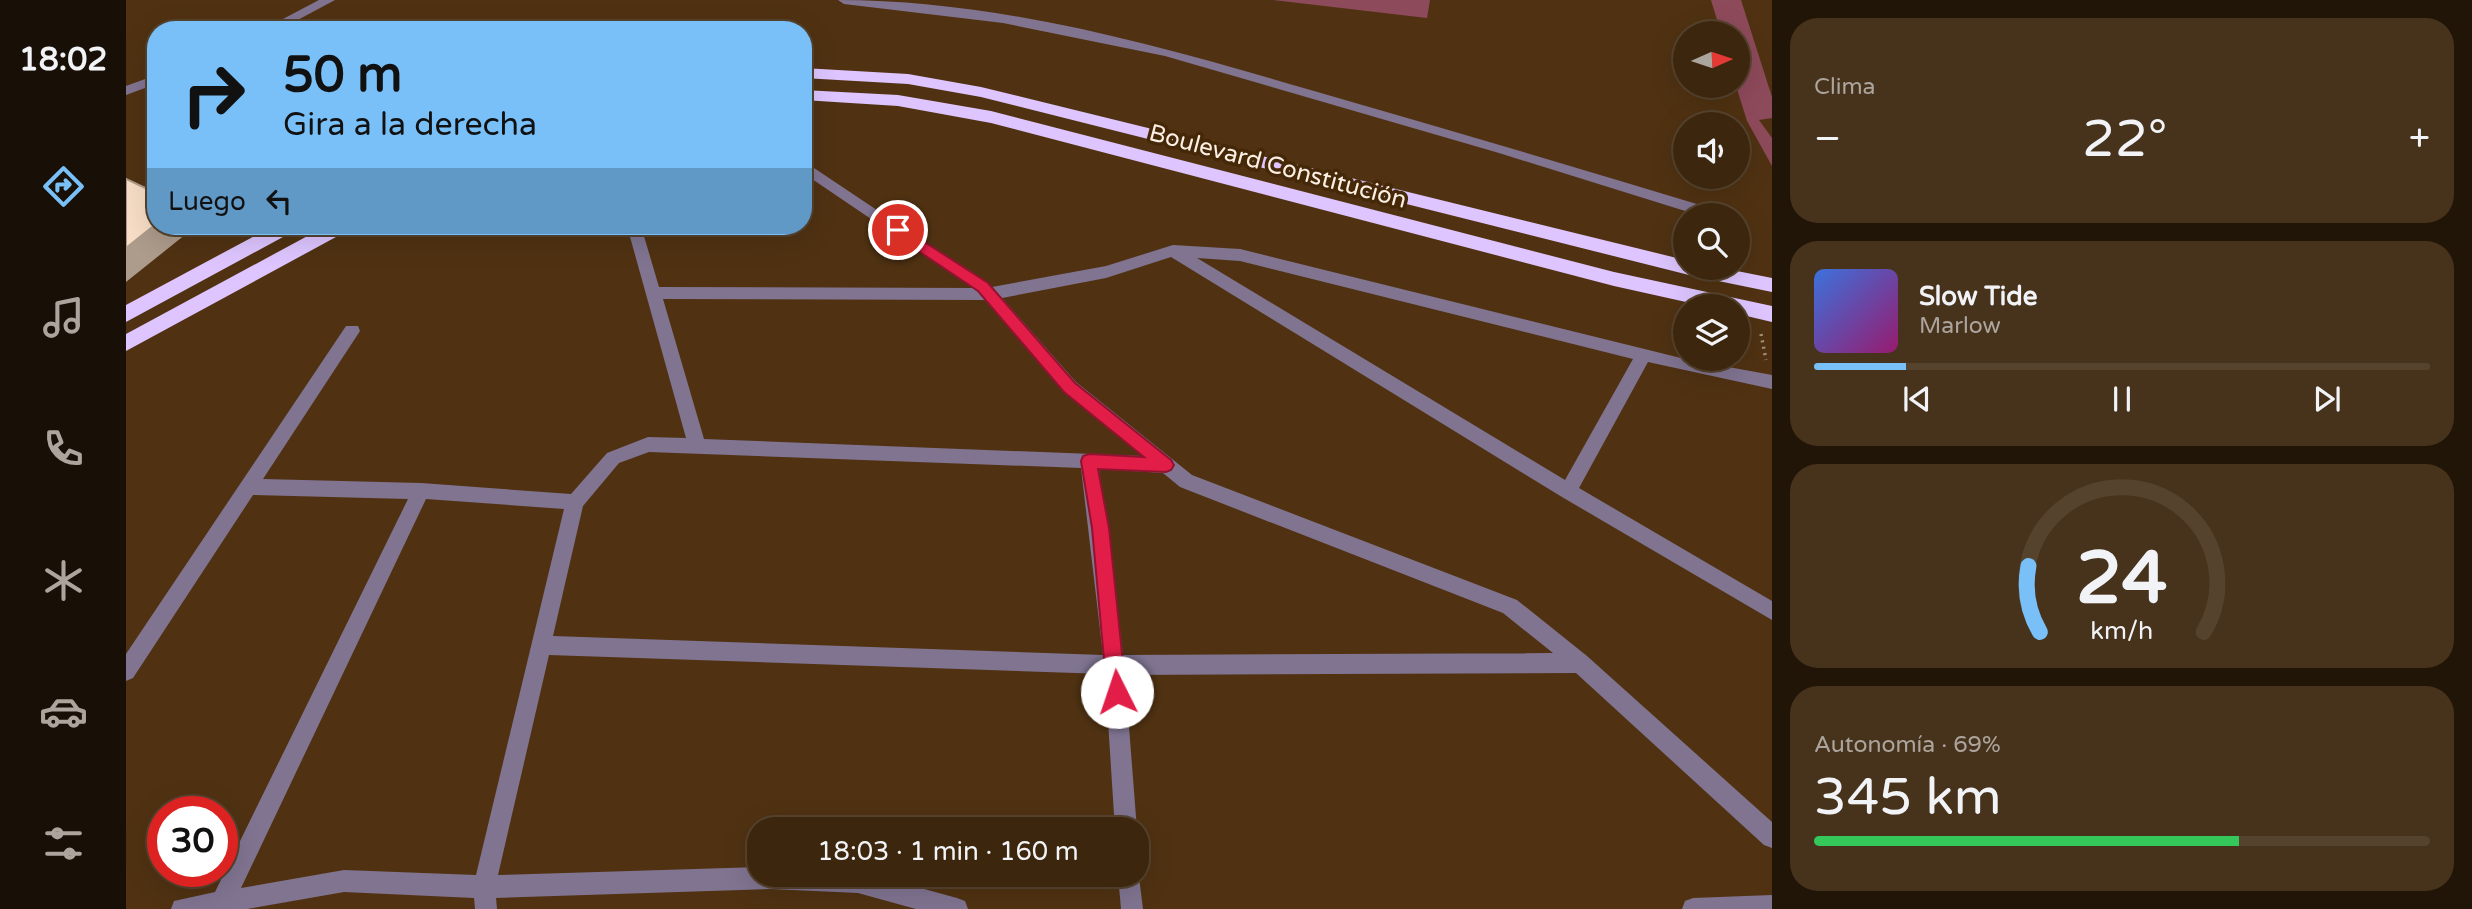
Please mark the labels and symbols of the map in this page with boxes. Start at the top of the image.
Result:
north arrow [1673,21,1750,98]
street label: Boulevard Constitución [1146,118,1410,215]
pin [868,200,928,260]
position arrow [1080,655,1154,729]
speed limit sign: 30 [147,796,238,887]

